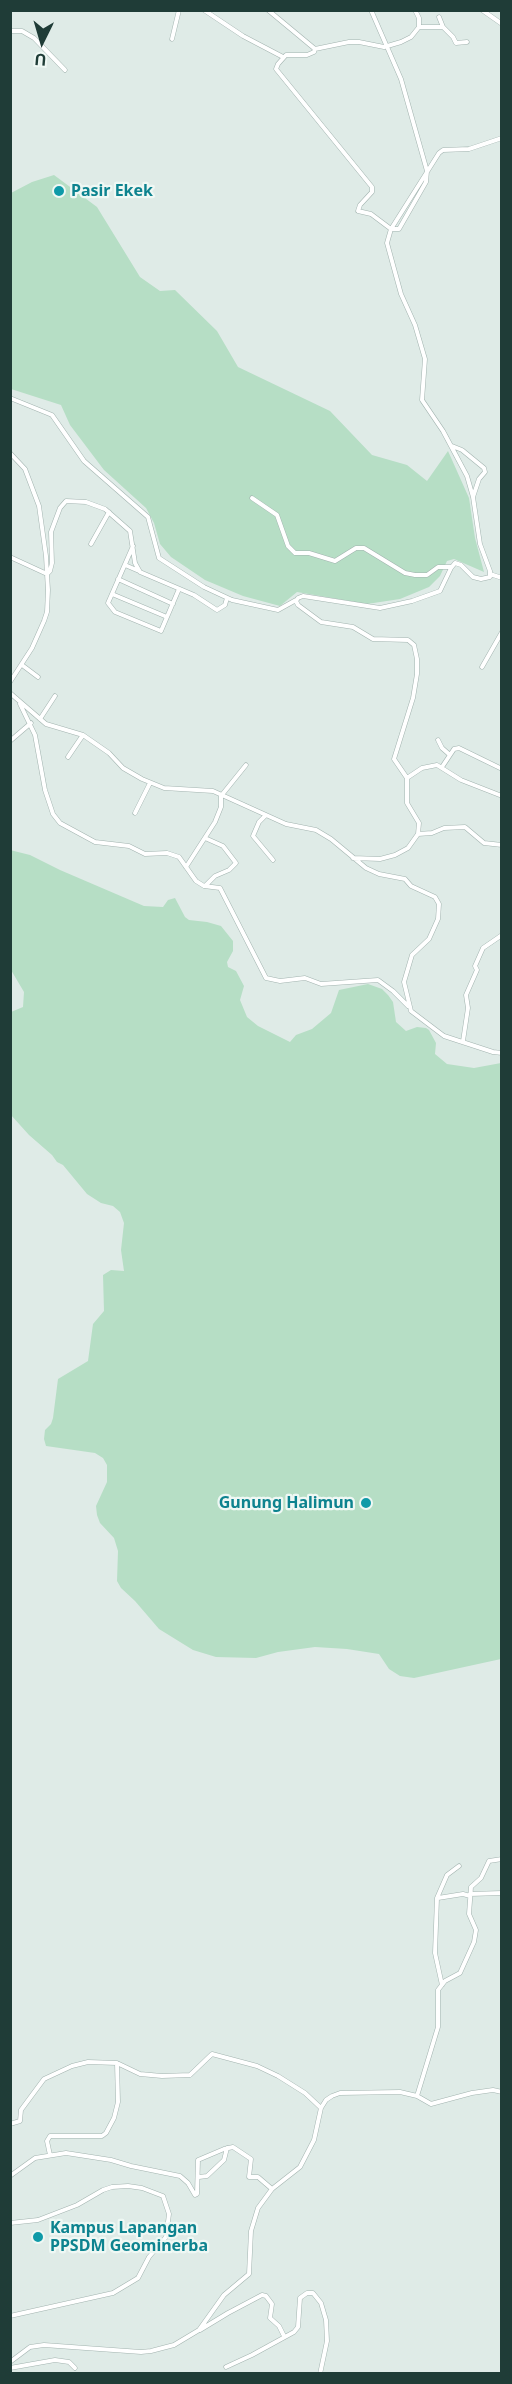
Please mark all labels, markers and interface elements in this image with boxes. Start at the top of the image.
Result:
north arrow [12,12,72,72]
text: U [33,48,47,71]
place label: Pasir Ekek [71,181,153,201]
marker: Pasir Ekek [52,184,66,198]
place label: Gunung Halimun [219,1493,354,1513]
marker: Gunung Halimun [359,1496,373,1510]
place label: Kampus Lapangan PPSDM Geominerba [50,2218,208,2256]
marker: Kampus Lapangan PPSDM Geominerba [31,2230,45,2244]

